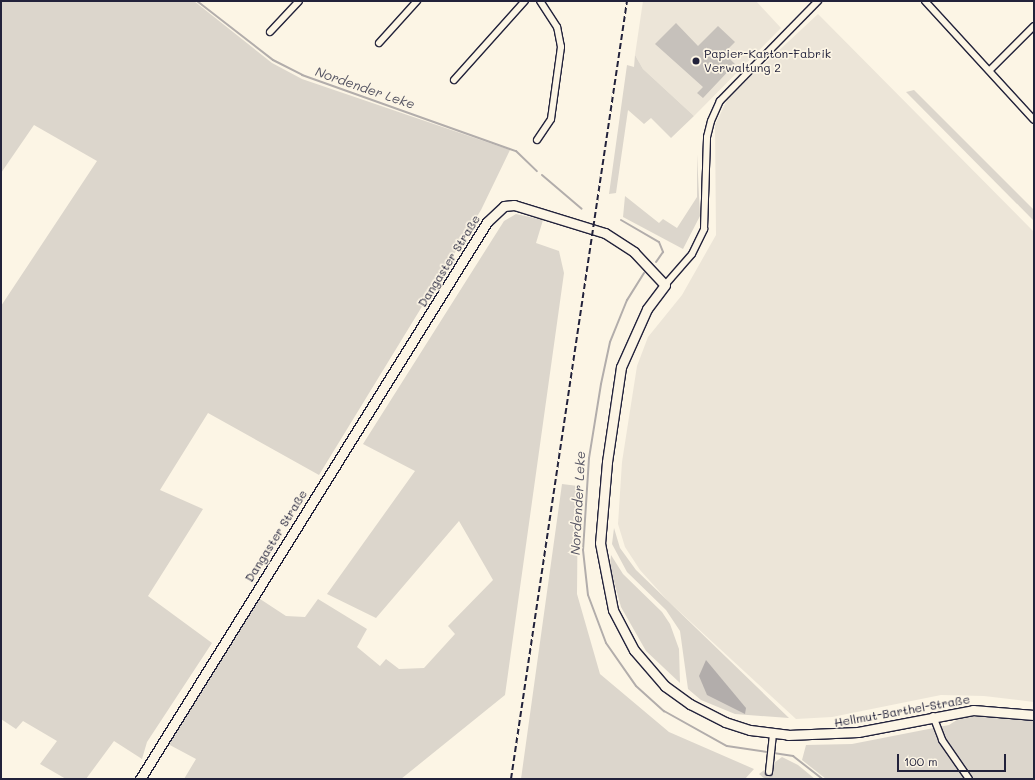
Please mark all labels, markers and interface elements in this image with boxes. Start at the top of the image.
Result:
place label: Papier-Karton-Fabrik Verwaltung 2 [704,47,831,75]
marker: Papier-Karton-Fabrik Verwaltung 2 [691,56,701,66]
water label: Nordender Leke [313,64,417,112]
street label: Dangaster Straße [415,212,483,310]
water label: Nordender Leke [567,451,589,555]
street label: Dangaster Straße [242,487,310,585]
street label: Hellmut-Barthel-Straße [833,692,971,730]
scale bar [899,746,1008,772]
text: 100 m [904,753,938,769]

